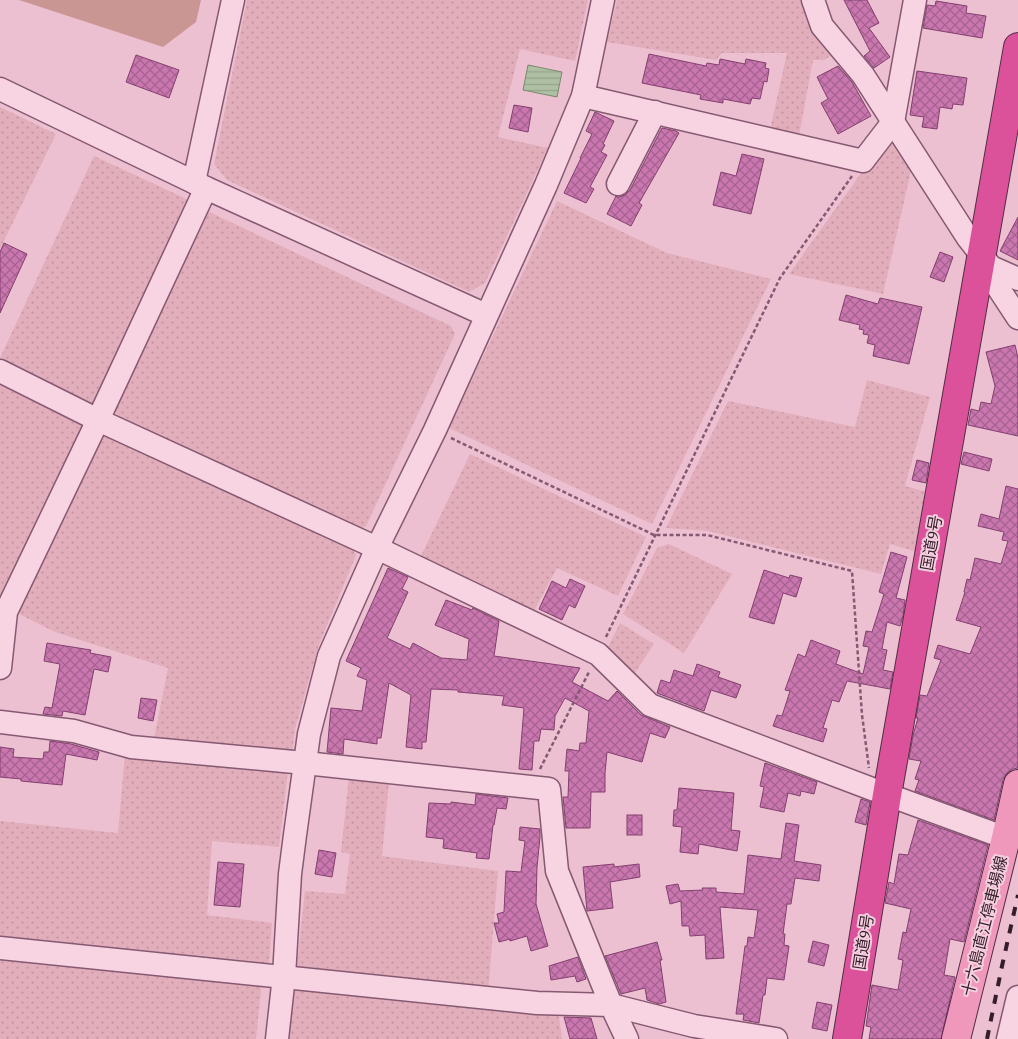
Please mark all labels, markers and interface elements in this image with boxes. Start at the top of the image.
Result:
street label: 国道9号 [915,514,947,572]
street label: 十六島直江停車場線 [956,853,1012,999]
street label: 国道9号 [848,913,878,971]

